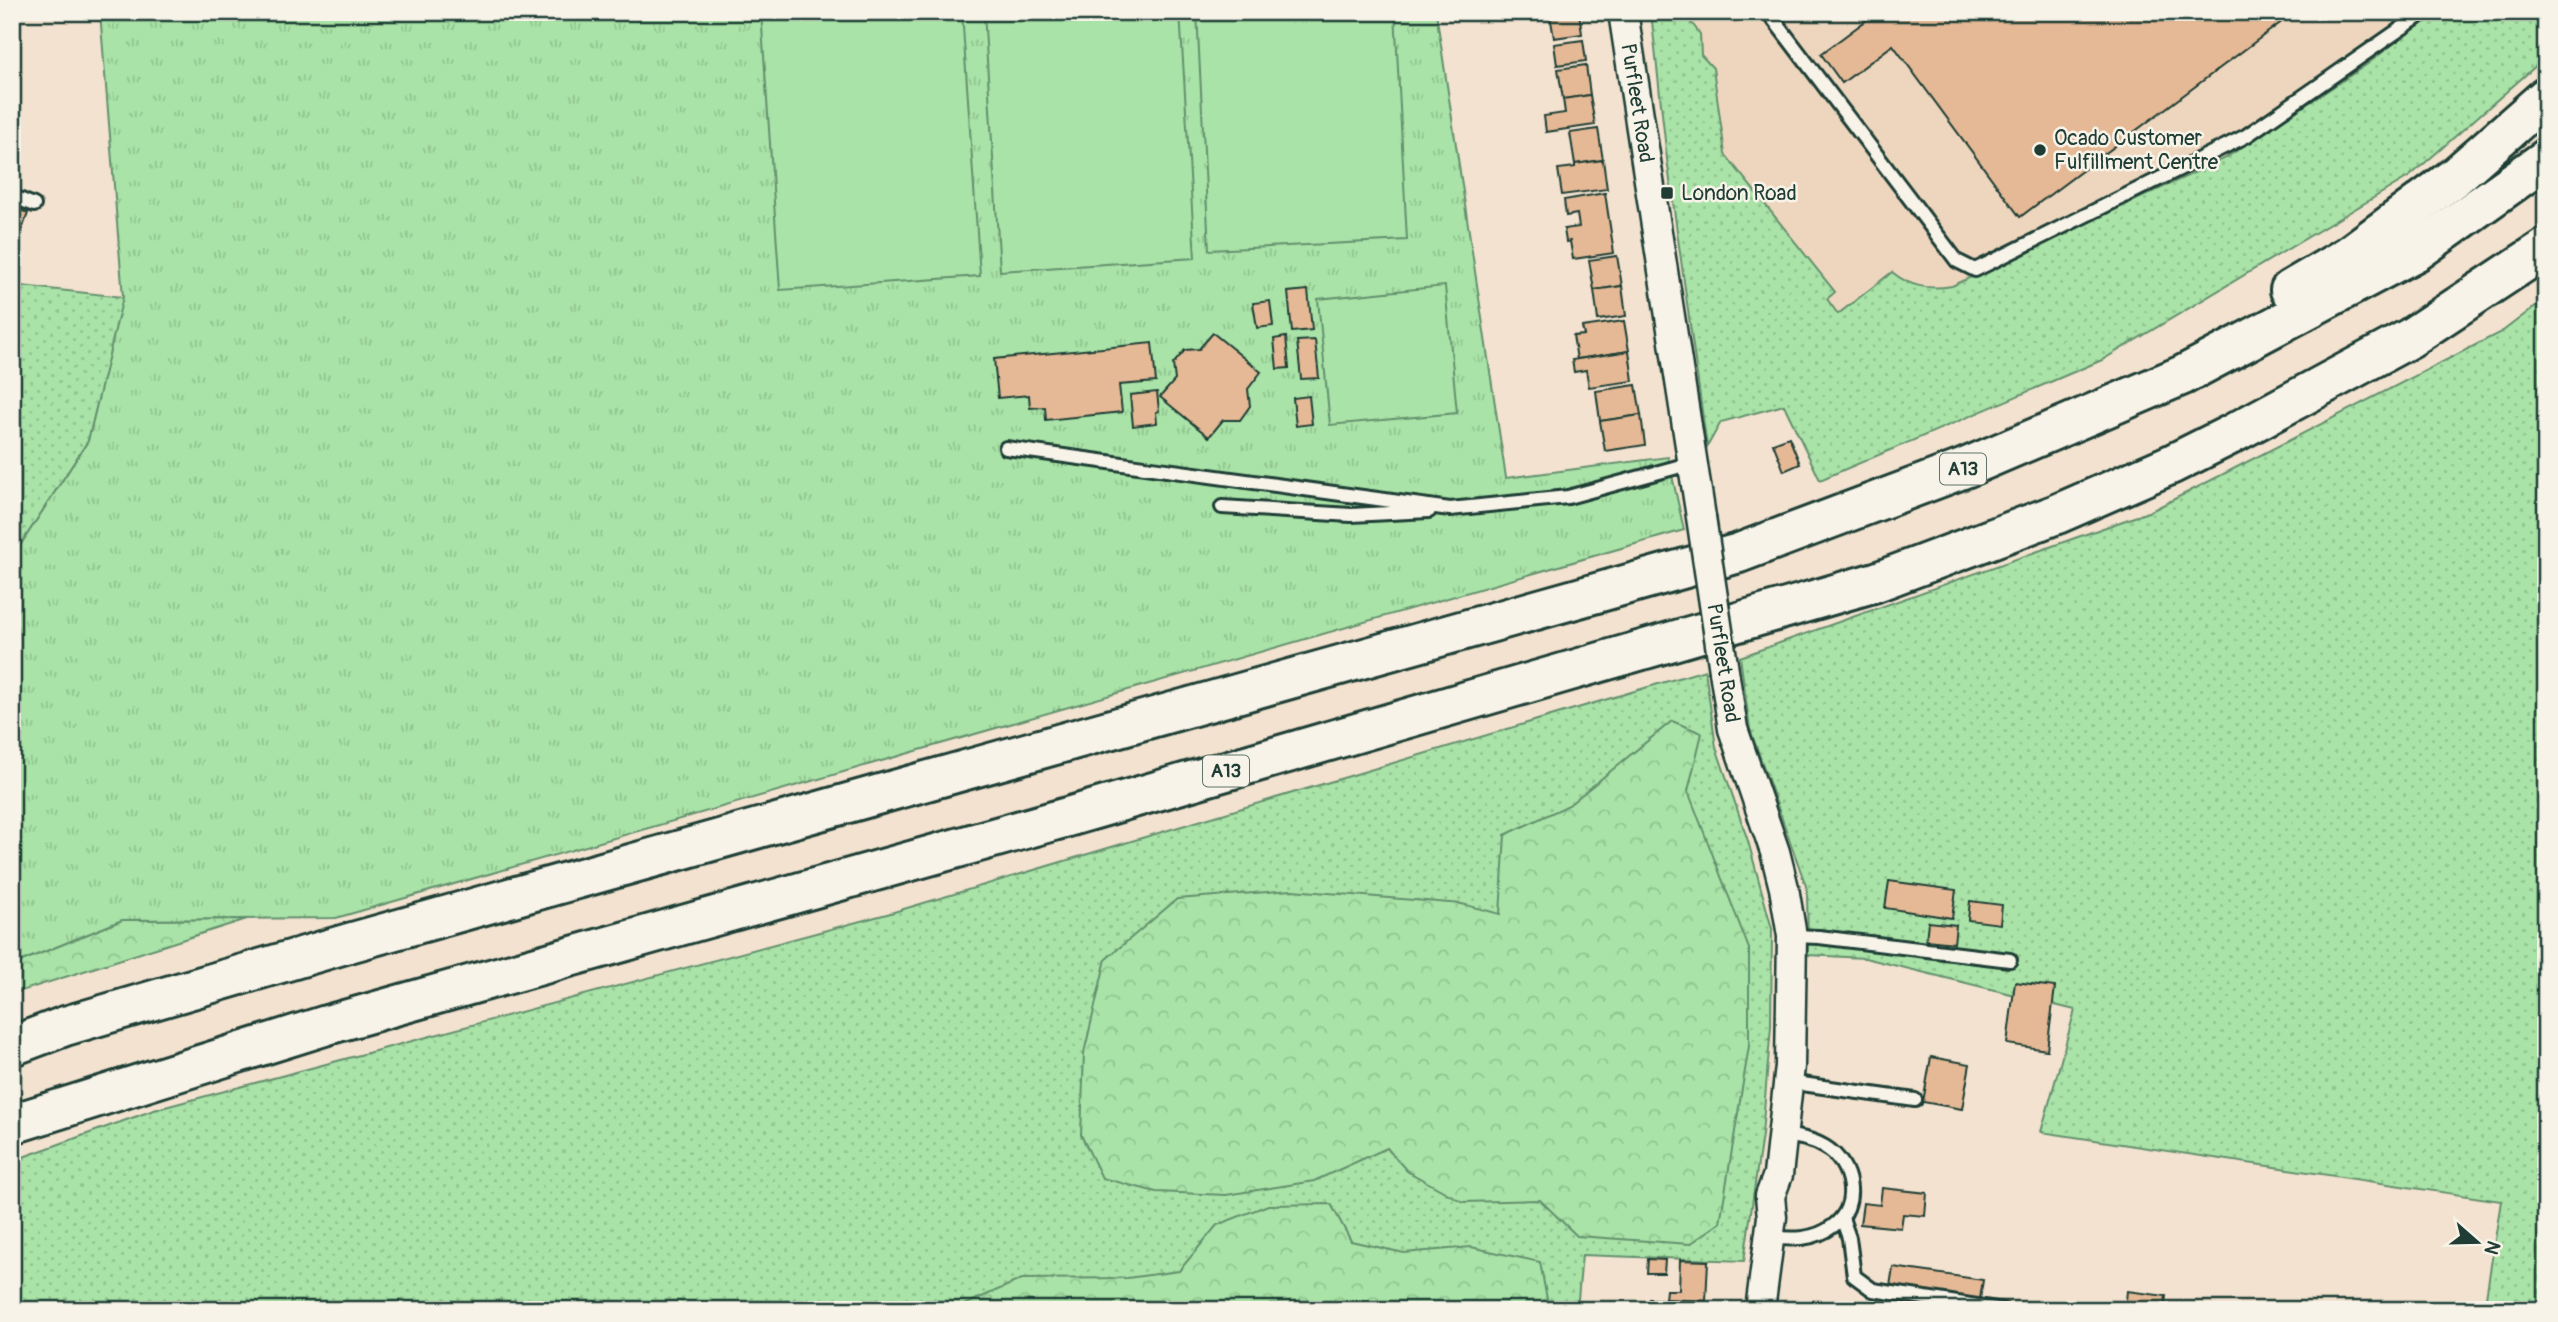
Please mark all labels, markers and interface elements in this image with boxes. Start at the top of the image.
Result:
street label: Purfleet Road [1614,41,1660,165]
place label: Ocado Customer Fulfillment Centre [2054,125,2219,176]
marker: Ocado Customer Fulfillment Centre [2032,142,2048,158]
place label: London Road [1681,180,1797,207]
marker: London Road [1659,185,1675,201]
road number: A13 [1940,454,1986,484]
street label: Purfleet Road [1700,601,1746,725]
road number: A13 [1203,756,1249,786]
north arrow [2442,1206,2512,1276]
text: N [2479,1237,2506,1258]

